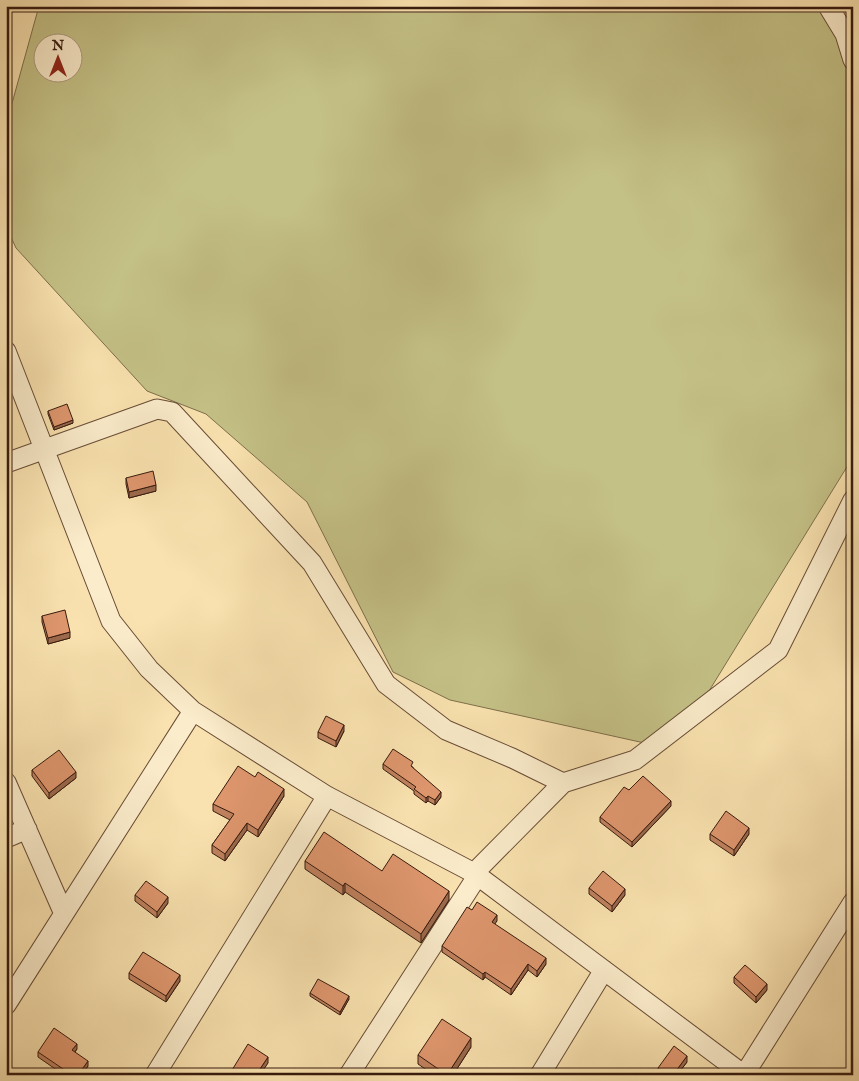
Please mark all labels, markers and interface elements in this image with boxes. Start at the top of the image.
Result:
north arrow [32,32,82,82]
text: N [51,37,64,55]

